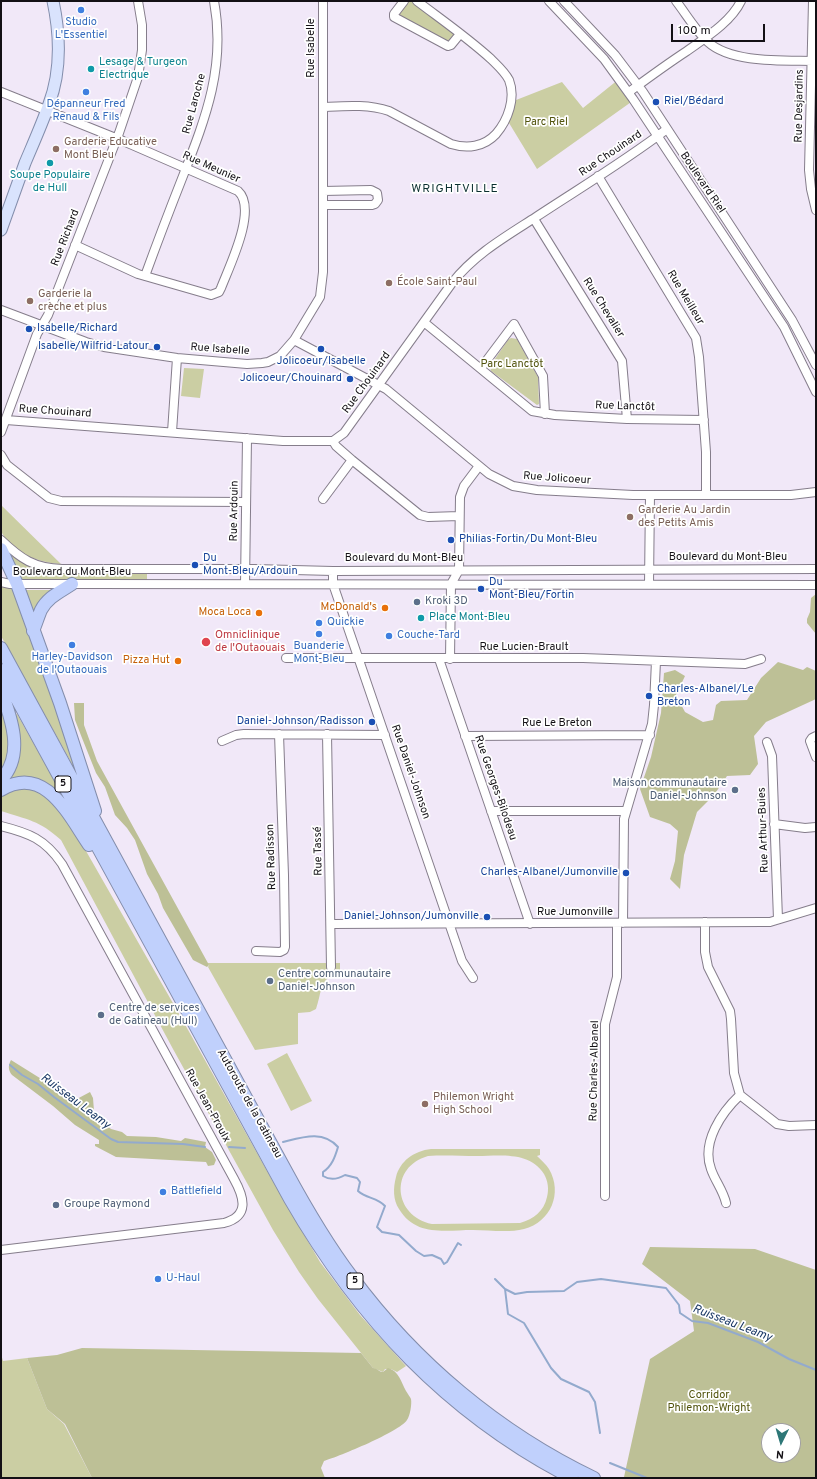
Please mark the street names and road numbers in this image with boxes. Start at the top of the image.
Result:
street label: Rue Isabelle [305,18,319,78]
street label: Rue Desjardins [793,69,807,143]
street label: Rue Laroche [181,72,209,136]
street label: Rue Chouinard [577,128,645,180]
street label: Rue Meunier [180,149,242,187]
street label: Boulevard Riel [677,150,727,216]
street label: Rue Richard [49,208,83,268]
street label: Rue Meilleur [663,268,707,328]
street label: Rue Chevalier [579,276,627,340]
street label: Rue Isabelle [190,341,250,359]
street label: Rue Chouinard [340,350,394,416]
street label: Rue Lanctôt [595,399,655,415]
street label: Rue Chouinard [18,403,92,421]
street label: Rue Jolicoeur [523,470,591,488]
street label: Rue Ardouin [228,481,242,541]
street label: Boulevard du Mont-Bleu [669,551,787,565]
street label: Boulevard du Mont-Bleu [345,552,463,566]
street label: Boulevard du Mont-Bleu [13,566,131,580]
street label: Rue Lucien-Brault [479,641,569,655]
street label: Rue Le Breton [522,717,592,731]
street label: Rue Daniel-Johnson [388,723,432,821]
street label: Rue Georges-Bilodeau [471,734,519,842]
road number: 5 [55,776,71,792]
street label: Rue Arthur-Buies [756,787,772,873]
street label: Rue Radisson [264,824,280,890]
street label: Rue Tassé [312,826,326,876]
street label: Rue Jumonville [537,906,613,920]
street label: Rue Charles-Albanel [588,1020,602,1122]
street label: Autoroute de la Gatineau [213,1047,285,1161]
street label: Rue Jean-Proulx [181,1067,233,1145]
road number: 5 [347,1273,363,1289]

